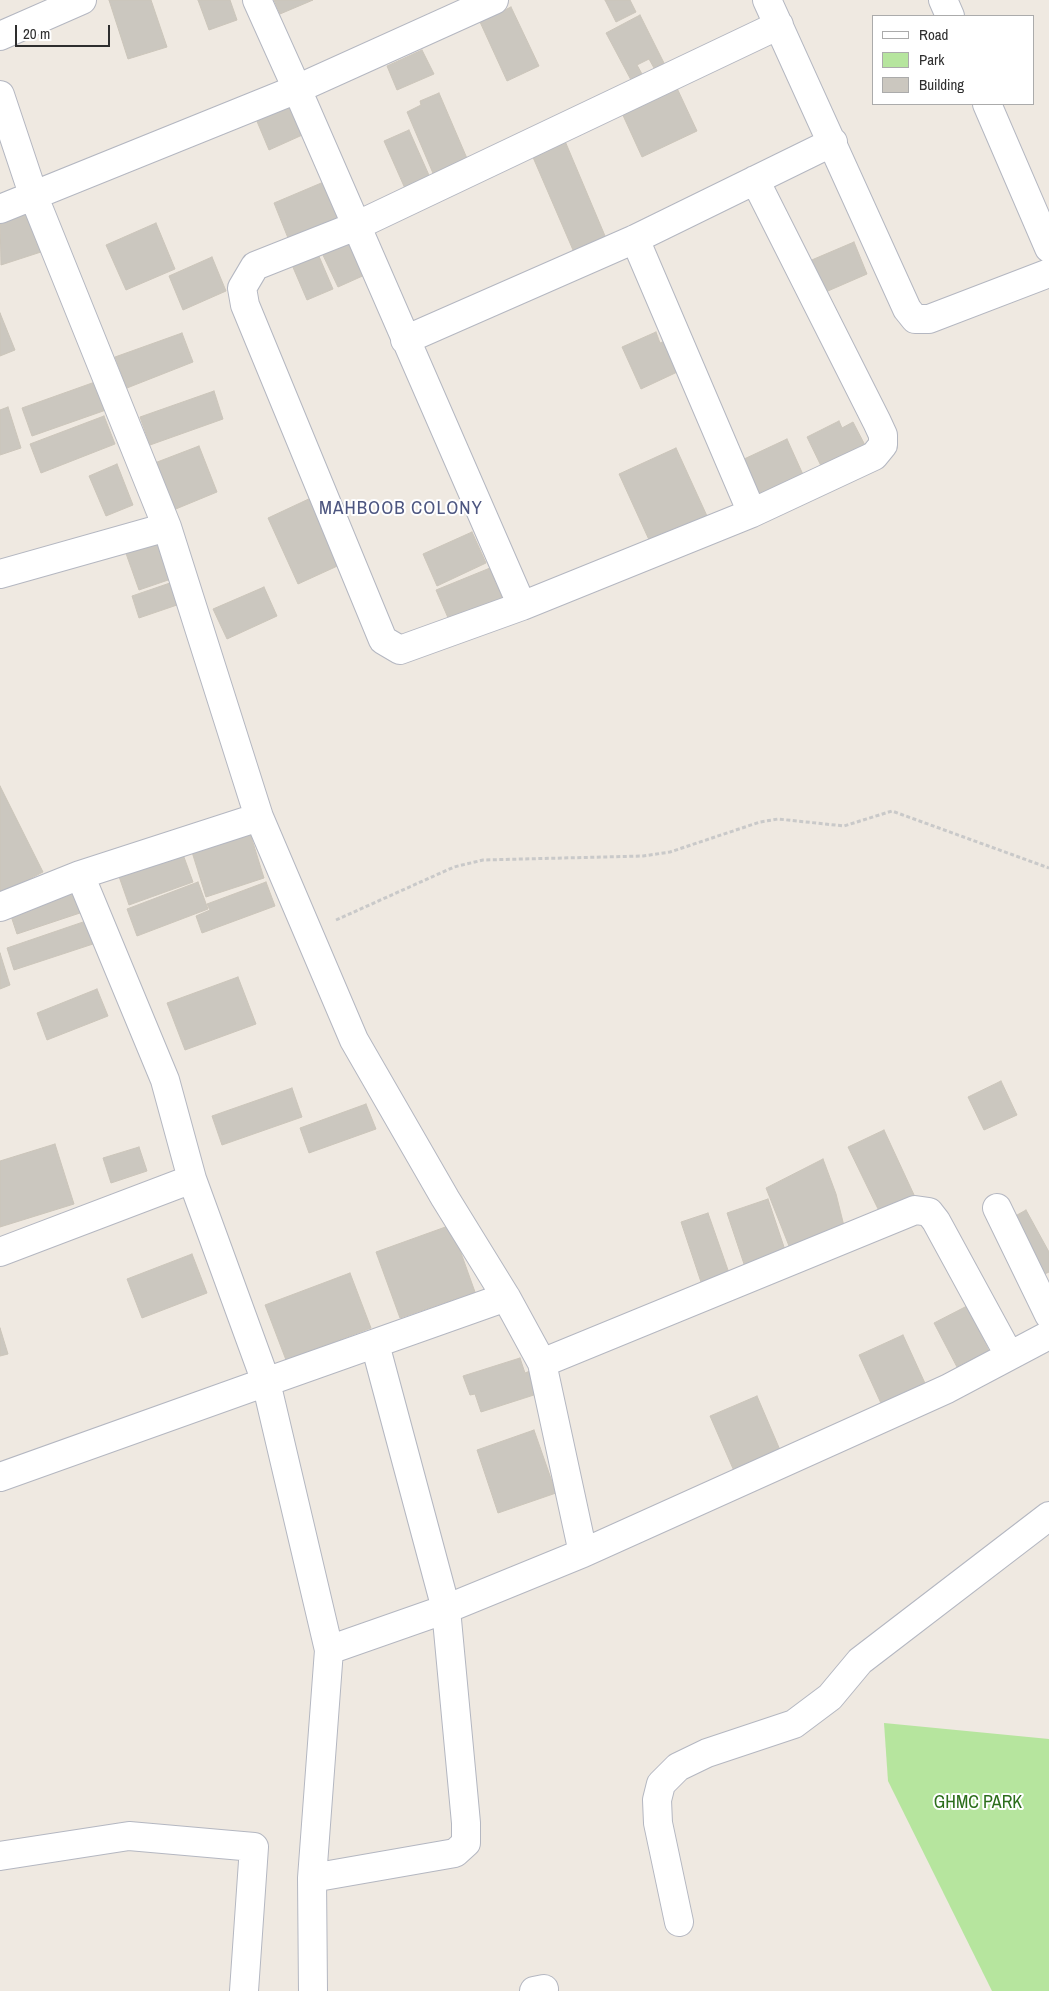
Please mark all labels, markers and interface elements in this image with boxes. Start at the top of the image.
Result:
scale bar [18,15,112,47]
legend [872,15,1034,105]
text: 20 m [23,23,50,44]
text: Road [919,24,948,45]
text: Park [919,49,944,70]
text: Building [919,74,964,95]
district label: MAHBOOB COLONY [317,498,485,520]
park label: GHMC PARK [934,1792,1022,1814]

